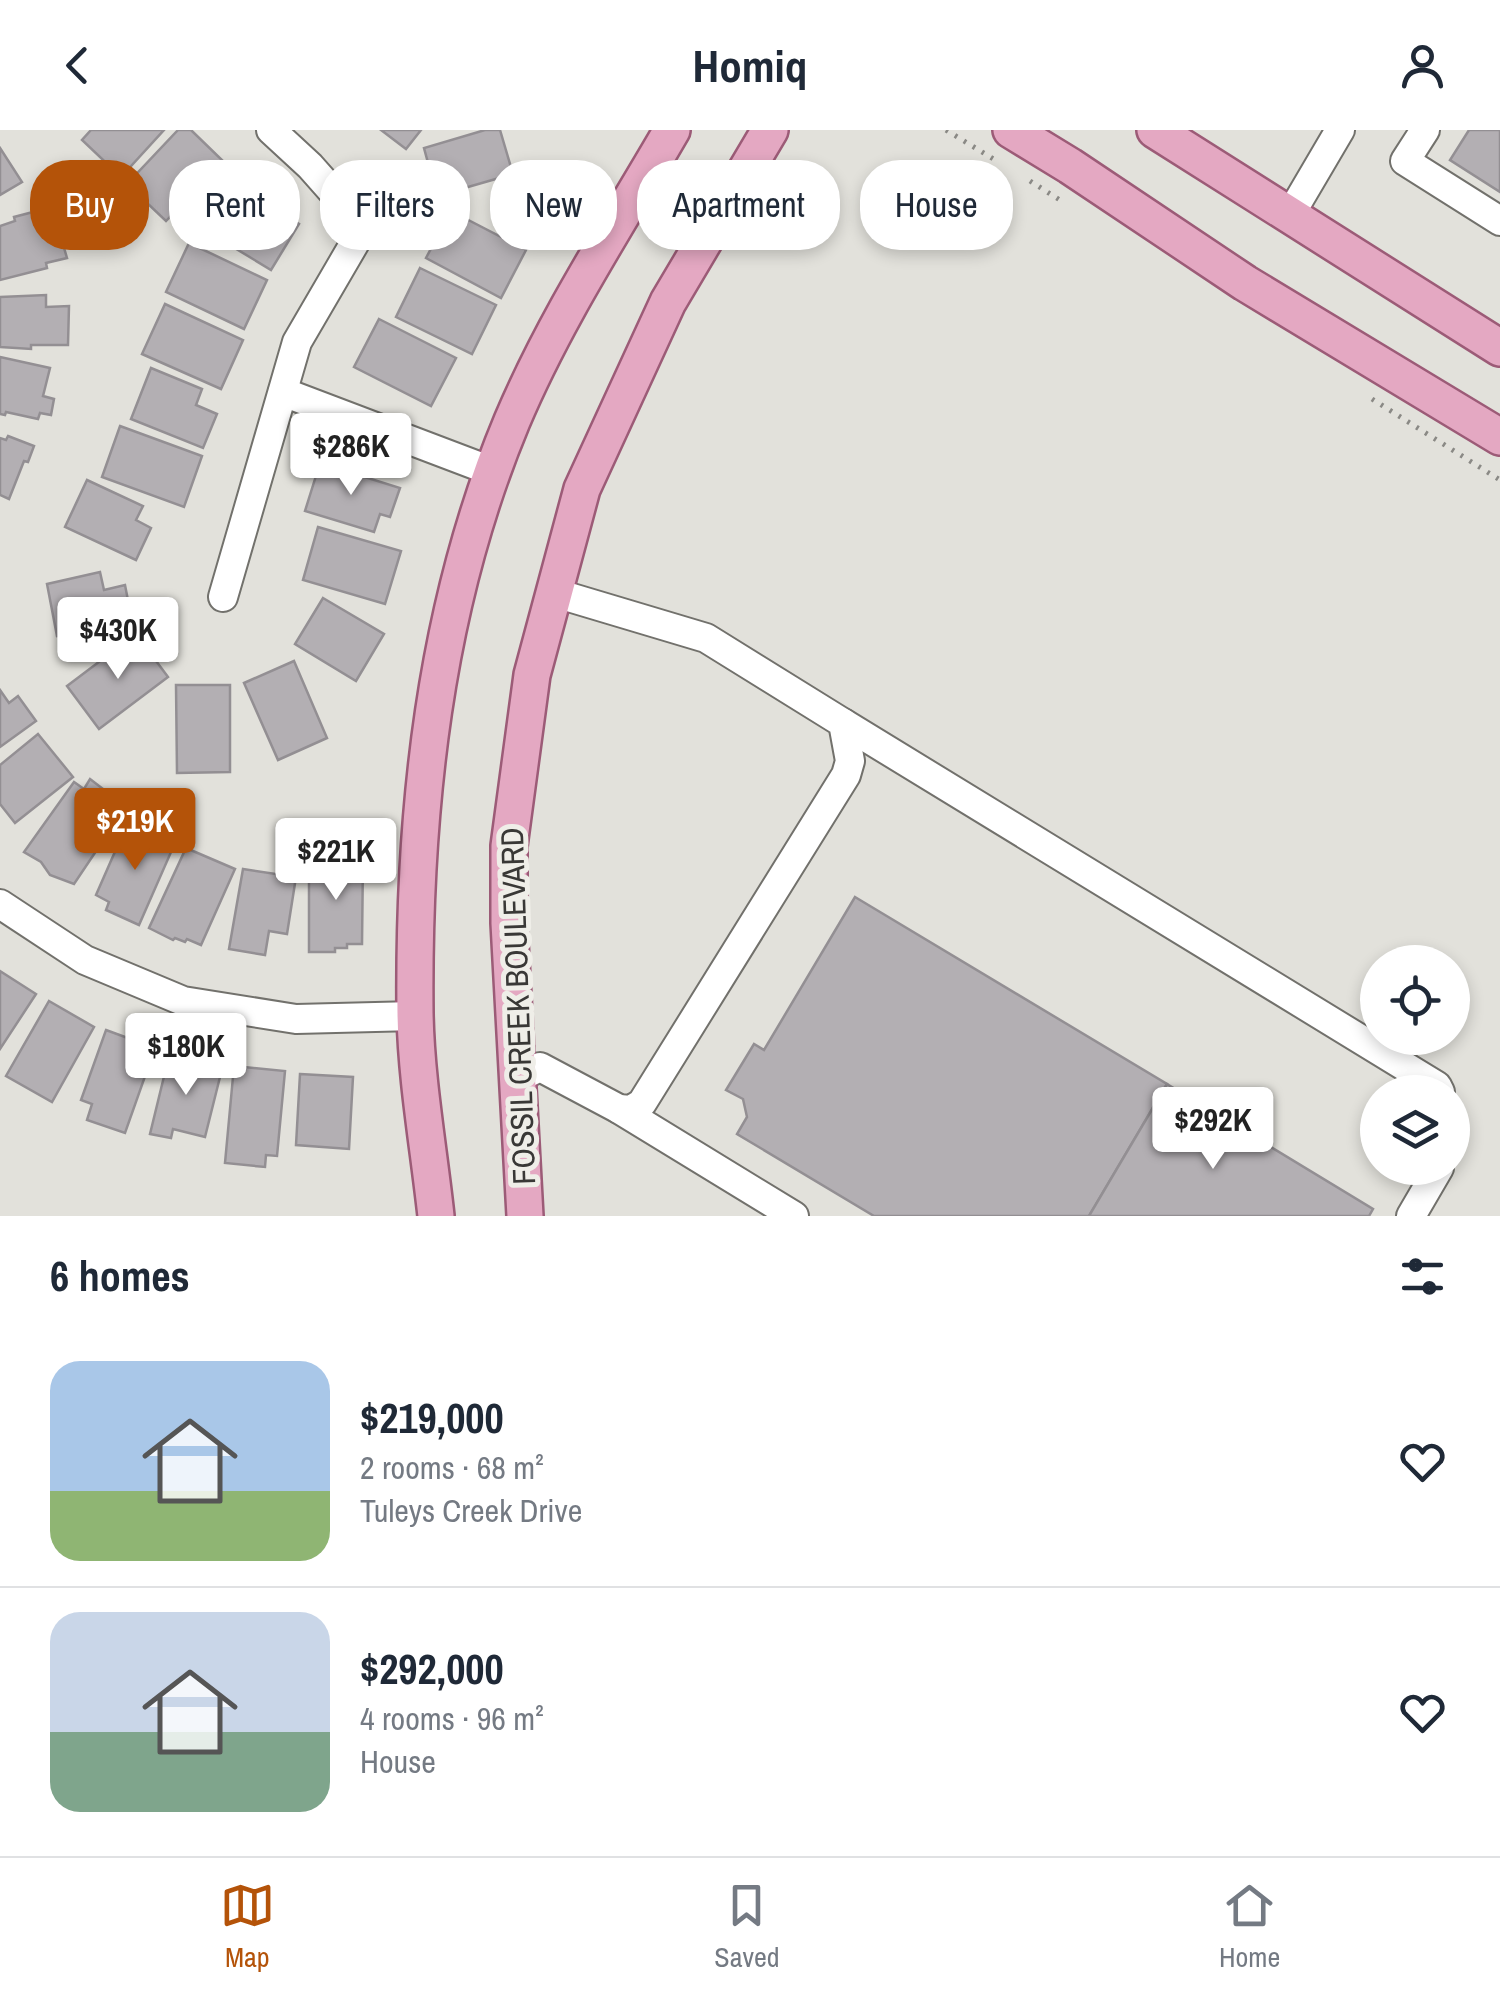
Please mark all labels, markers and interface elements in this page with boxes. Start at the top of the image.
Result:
text: Homiq [693,35,807,96]
icon: back [50,38,105,93]
icon: person [1395,38,1450,93]
chip: Buy [30,160,149,250]
chip: Rent [169,160,300,250]
chip: Filters [320,160,470,250]
chip: New [490,160,617,250]
chip: Apartment [637,160,840,250]
chip: House [860,160,1013,250]
pin: $286K [281,413,421,498]
text: $286K [312,424,390,467]
pin: $430K [48,597,188,682]
text: $430K [79,608,157,651]
pin: $219K [65,788,205,873]
text: $219K [96,799,174,842]
pin: $221K [266,818,406,903]
street label: FOSSIL CREEK BOULEVARD [490,827,545,1185]
text: $221K [297,829,375,872]
map controls [1360,945,1470,1185]
button: locate [1360,945,1470,1055]
pin: $180K [116,1013,256,1098]
text: $180K [147,1024,225,1067]
button: layers [1360,1075,1470,1185]
pin: $292K [1143,1087,1283,1172]
text: $292K [1174,1098,1252,1141]
text: 6 homes [50,1248,190,1304]
icon: filters [1395,1249,1450,1304]
text: $219,000 [360,1390,504,1446]
icon: home [130,1401,250,1521]
icon: heart [1395,1434,1450,1489]
text: 2 rooms · 68 m² [360,1446,544,1489]
text: Tuleys Creek Drive [360,1489,582,1532]
text: $292,000 [360,1641,504,1697]
icon: home [130,1652,250,1772]
icon: heart [1395,1685,1450,1740]
text: 4 rooms · 96 m² [360,1697,544,1740]
text: House [360,1740,436,1783]
tab: Map [220,1878,275,1976]
tab: Saved [714,1878,779,1976]
tab: Home [1219,1878,1280,1976]

